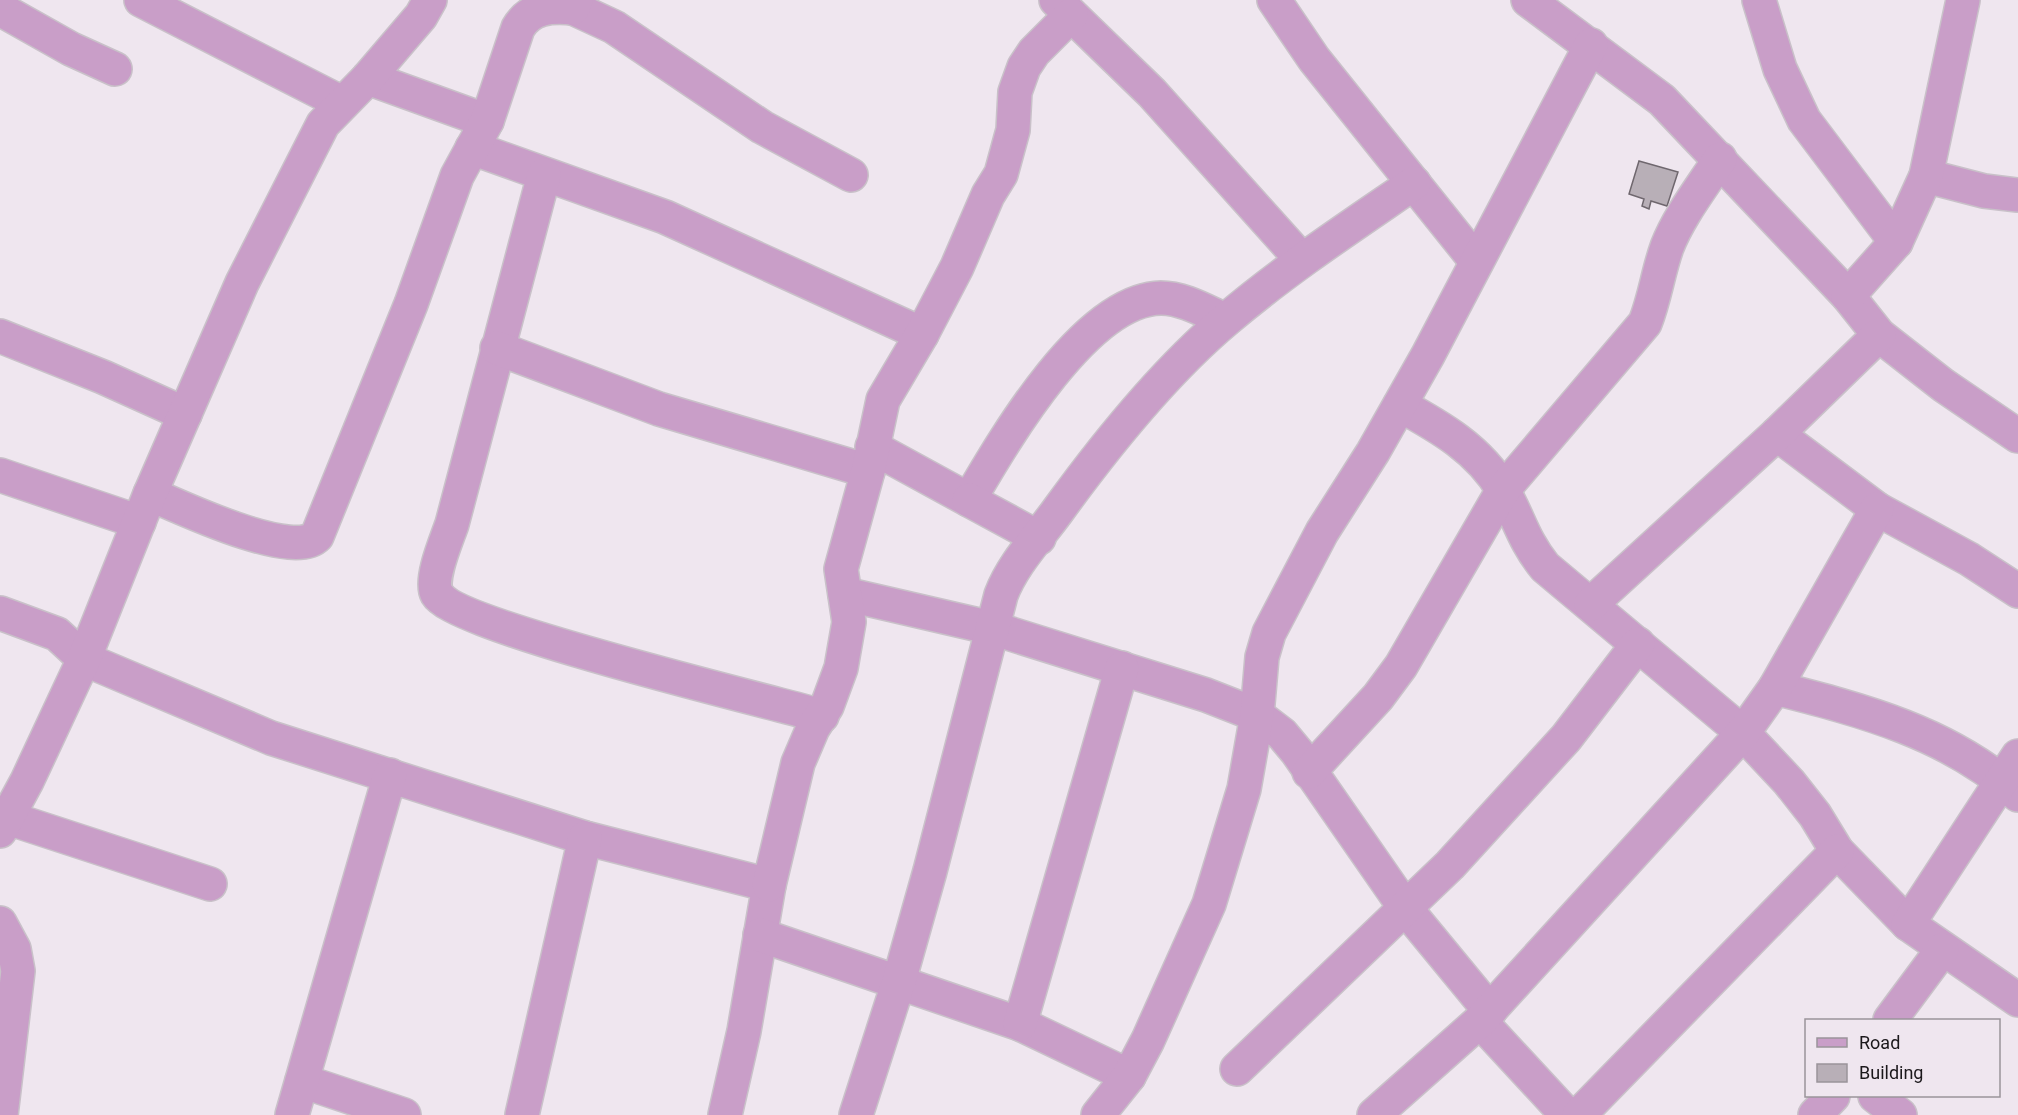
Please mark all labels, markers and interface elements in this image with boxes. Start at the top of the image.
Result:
legend [1805,1019,2000,1097]
text: Road [1859,1032,1900,1053]
text: Building [1859,1062,1923,1083]

